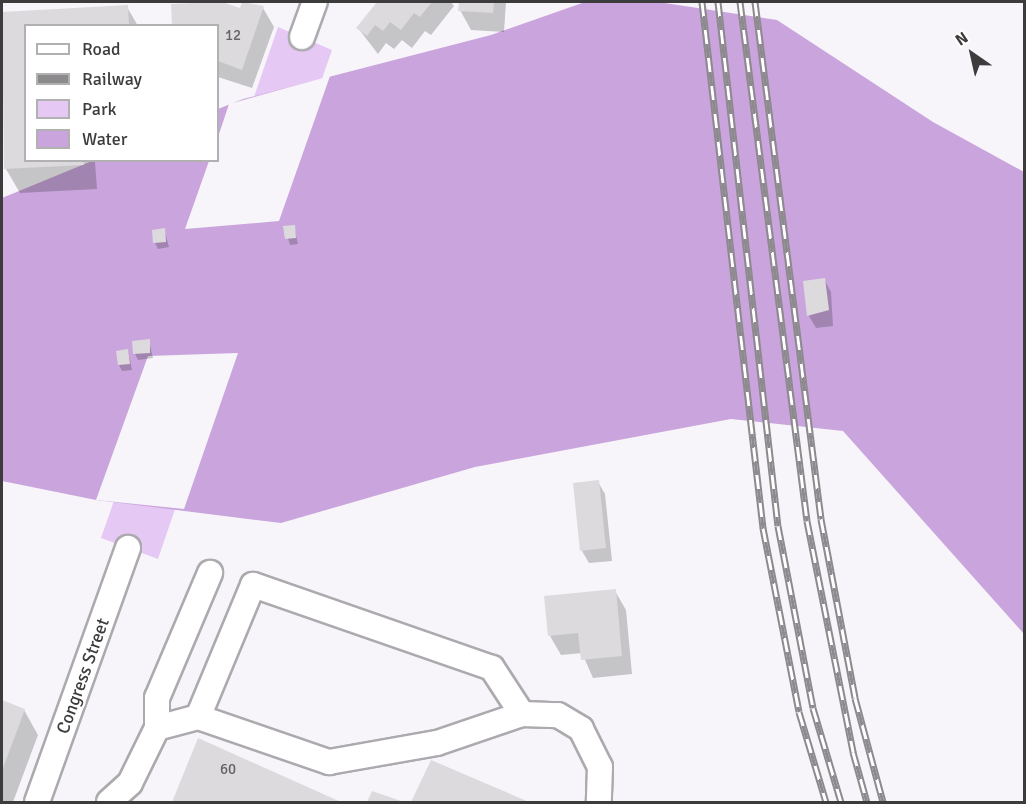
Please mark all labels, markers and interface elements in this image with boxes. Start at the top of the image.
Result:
legend [24,24,219,162]
north arrow [942,24,1002,84]
house number: 12 [225,27,241,45]
text: N [952,28,972,50]
text: Road [82,38,121,60]
text: Railway [82,68,142,90]
text: Park [82,98,117,120]
text: Water [82,128,127,150]
street label: Congress Street [52,615,114,737]
house number: 60 [220,761,236,779]

